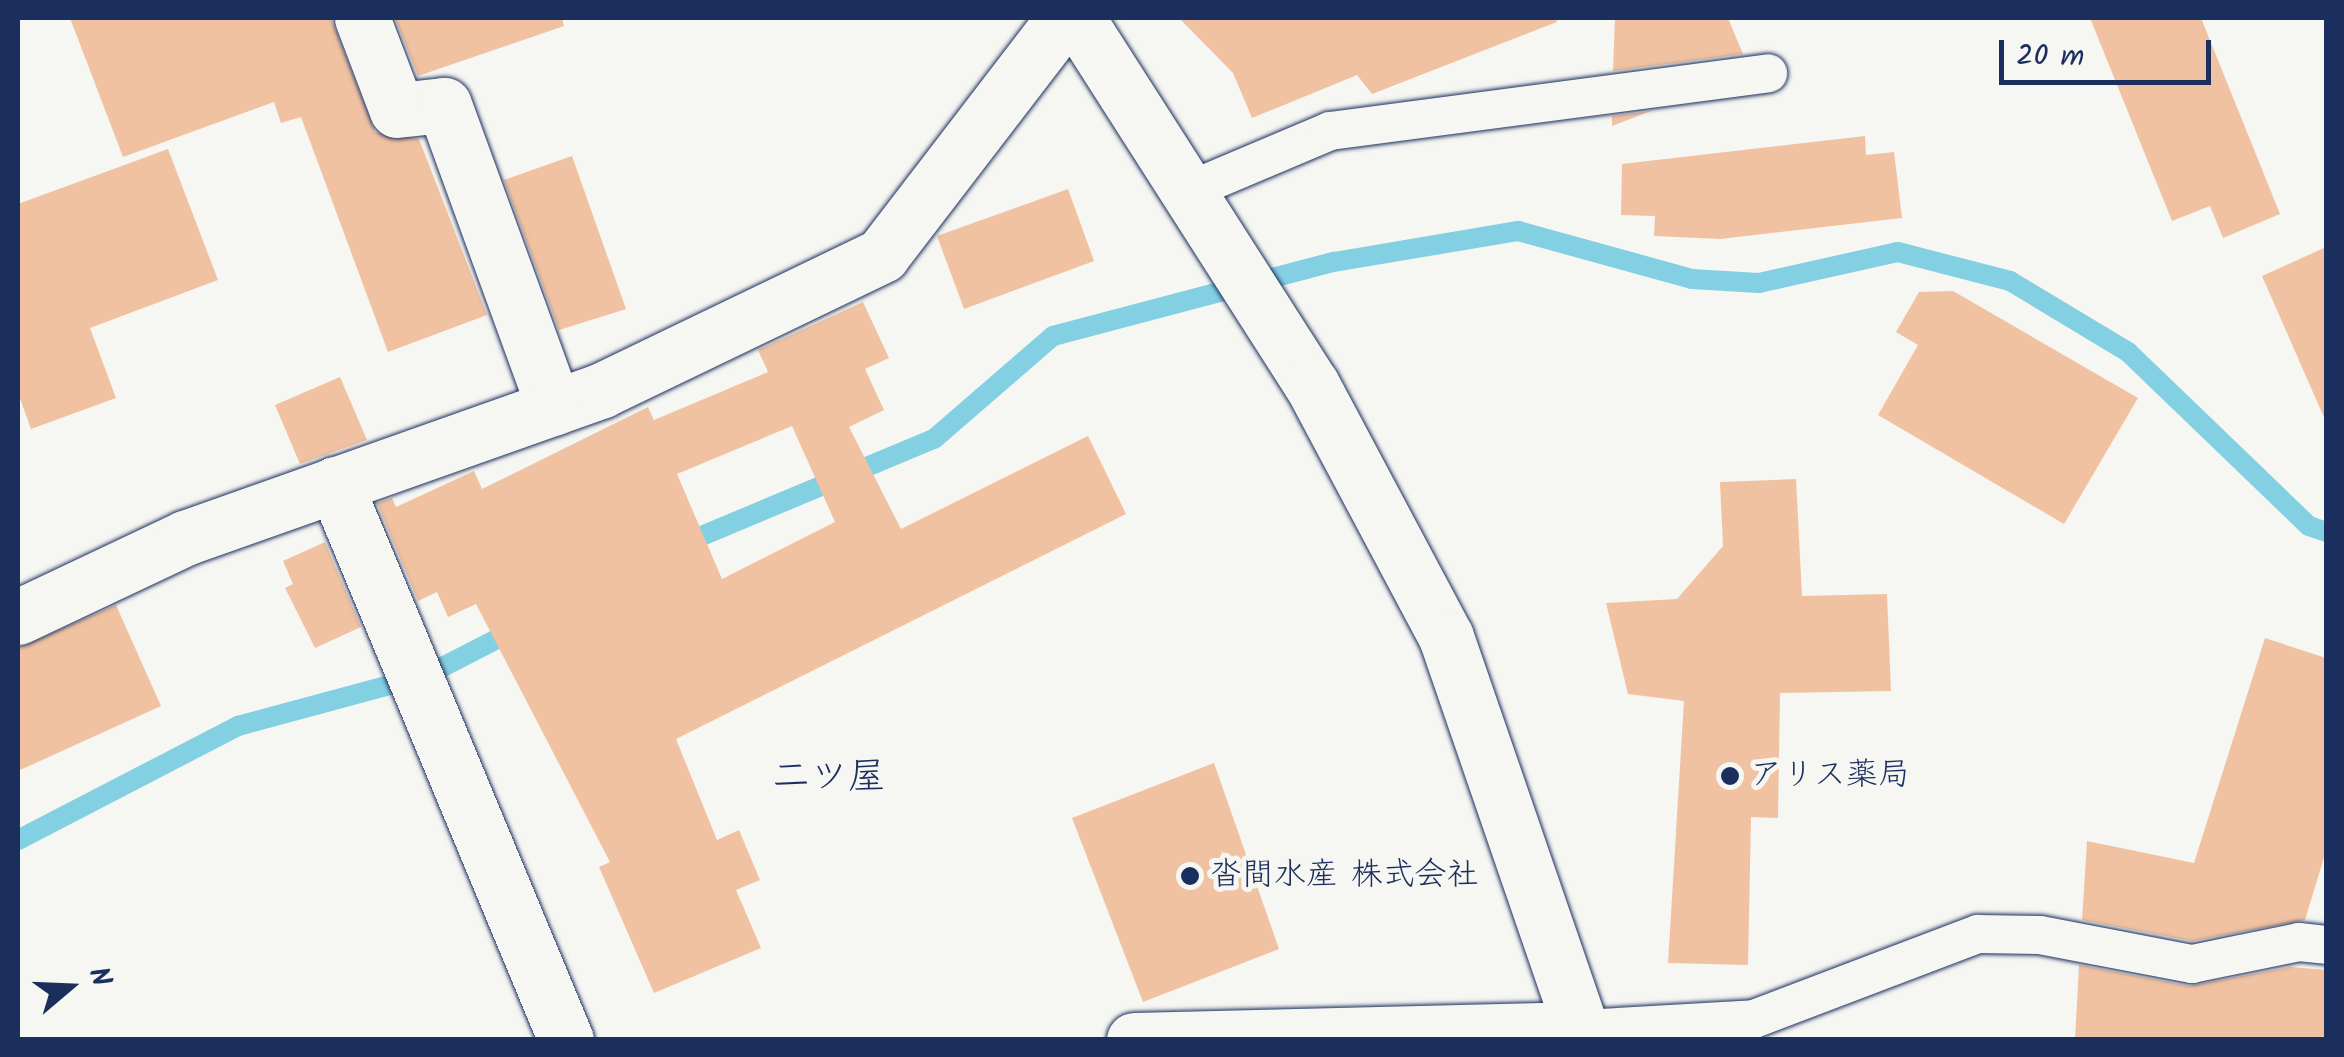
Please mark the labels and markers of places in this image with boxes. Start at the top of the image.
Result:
place label: アリス薬局 [1750,757,1910,795]
marker: アリス薬局 [1719,765,1741,787]
place label: 沓間水産 株式会社 [1210,857,1479,895]
marker: 沓間水産 株式会社 [1179,865,1201,887]

